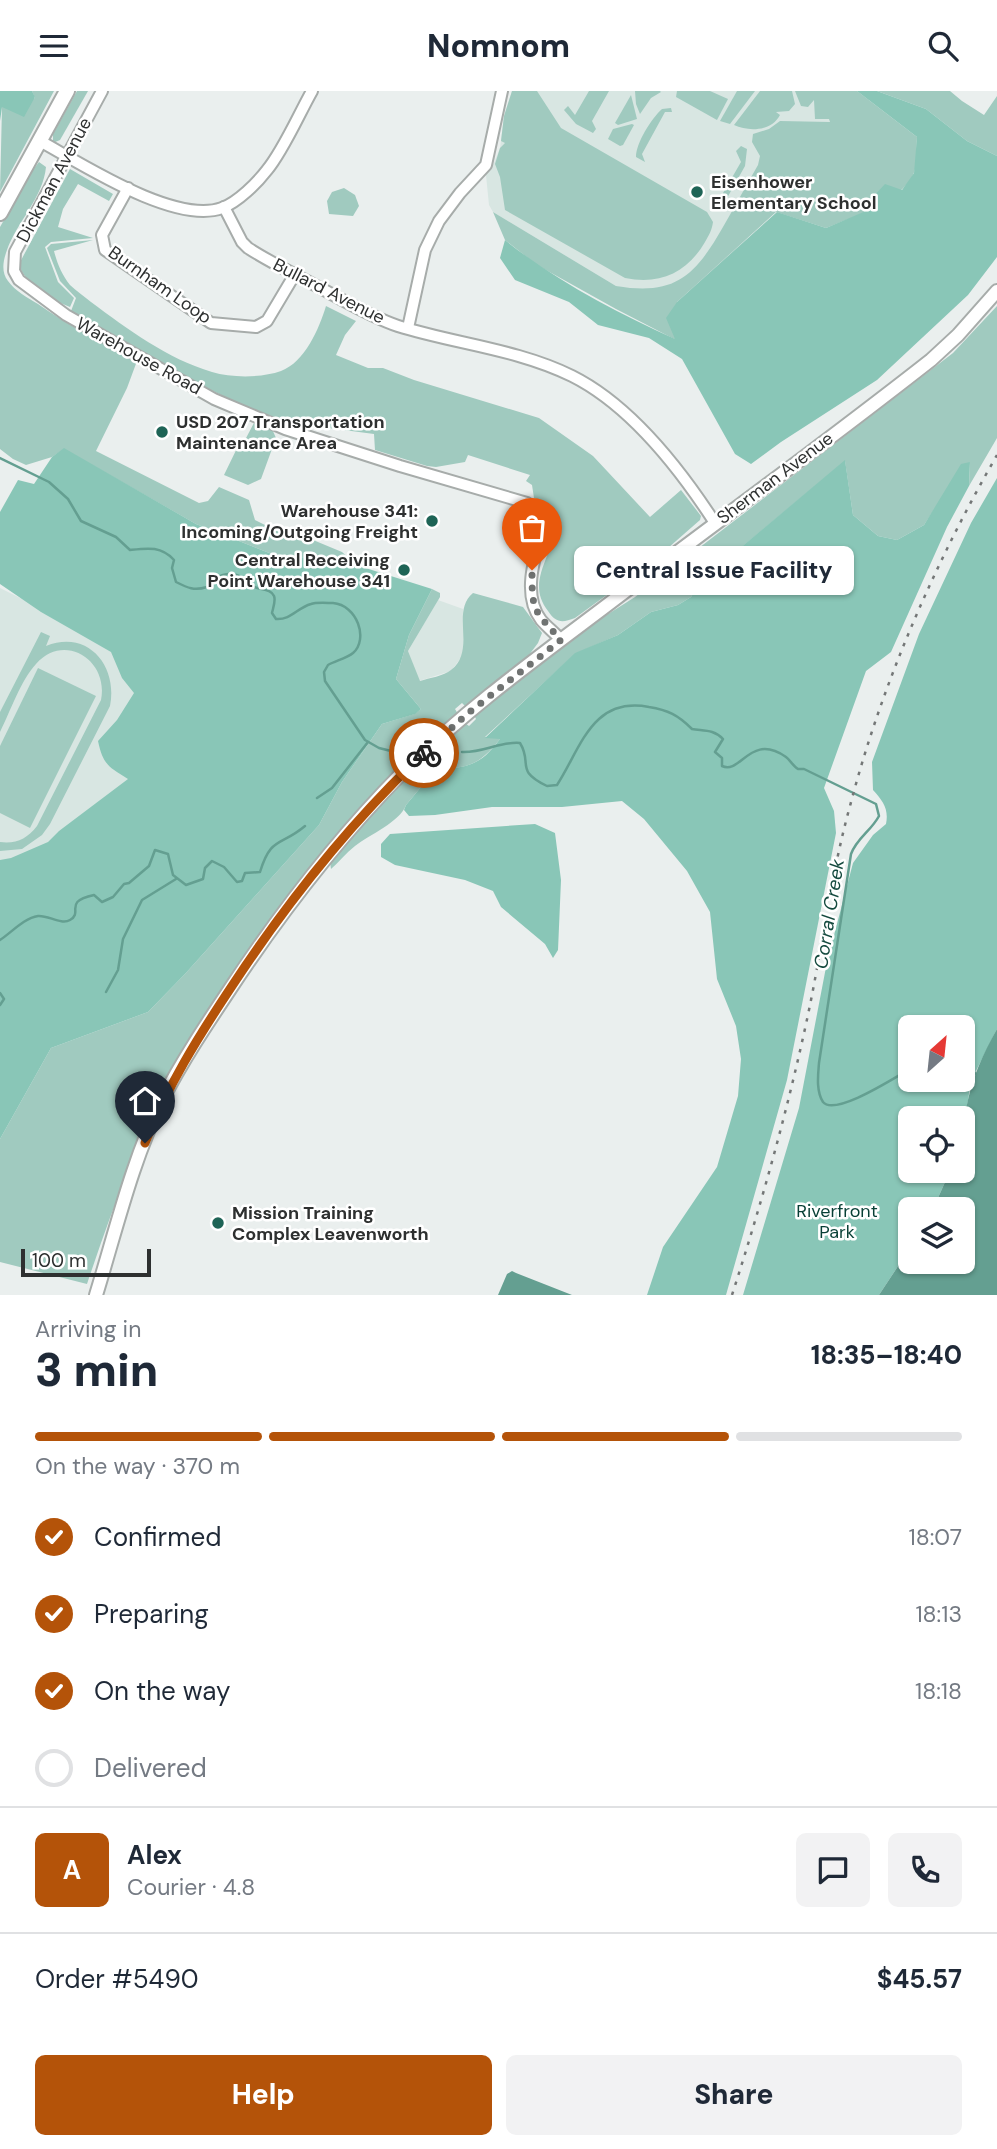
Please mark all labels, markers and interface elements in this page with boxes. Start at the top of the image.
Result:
text: Nomnom [427,25,570,67]
icon: menu [35,27,73,65]
icon: search [924,27,962,65]
street label: Dickman Avenue [11,113,97,247]
place label: Eisenhower Elementary School [711,170,877,215]
marker: Eisenhower Elementary School [689,184,705,200]
street label: Burnham Loop [104,241,216,329]
street label: Bullard Avenue [269,252,389,330]
street label: Warehouse Road [72,312,206,400]
place label: USD 207 Transportation Maintenance Area [176,410,385,455]
marker: USD 207 Transportation Maintenance Area [154,424,170,440]
street label: Sherman Avenue [712,426,838,530]
pin [502,498,562,570]
place label: Warehouse 341: Incoming/Outgoing Freight [181,499,418,544]
icon: bag [513,509,551,547]
marker: Warehouse 341: Incoming/Outgoing Freight [424,513,440,529]
callout: Central Issue Facility [574,545,854,595]
place label: Central Receiving Point Warehouse 341 [208,548,390,593]
text: Central Issue Facility [596,555,832,585]
marker: Central Receiving Point Warehouse 341 [396,562,412,578]
courier [389,718,459,788]
icon: bike [405,734,443,772]
water label: Corral Creek [808,857,850,971]
north arrow [898,1015,975,1092]
map controls [898,1015,975,1274]
pin [115,1071,175,1143]
icon: home [126,1082,164,1120]
button: locate [898,1106,975,1183]
button: layers [898,1197,975,1274]
park label: Riverfront Park [796,1199,878,1244]
place label: Mission Training Complex Leavenworth [232,1201,429,1246]
marker: Mission Training Complex Leavenworth [210,1215,226,1231]
scale bar [21,1246,150,1278]
text: 100 m [32,1248,86,1273]
text: Arriving in [35,1314,141,1344]
text: 18:35–18:40 [811,1338,962,1372]
text: 3 min [35,1340,158,1400]
text: On the way · 370 m [35,1451,240,1481]
icon: check [35,1518,73,1556]
text: Confirmed [94,1520,221,1554]
text: 18:07 [909,1522,962,1552]
icon: check [35,1595,73,1633]
text: Preparing [94,1597,209,1631]
text: 18:13 [915,1599,962,1629]
icon: check [35,1672,73,1710]
text: On the way [94,1674,230,1708]
text: 18:18 [915,1676,962,1706]
text: Delivered [94,1751,207,1785]
button: chat [796,1833,870,1907]
button: phone [888,1833,962,1907]
text: Alex [127,1838,182,1872]
text: A [63,1853,81,1887]
text: Courier · 4.8 [127,1872,255,1902]
text: Order #5490 [35,1962,199,1996]
text: $45.57 [877,1962,962,1996]
button: Help [35,2055,492,2135]
button: Share [506,2055,962,2135]

